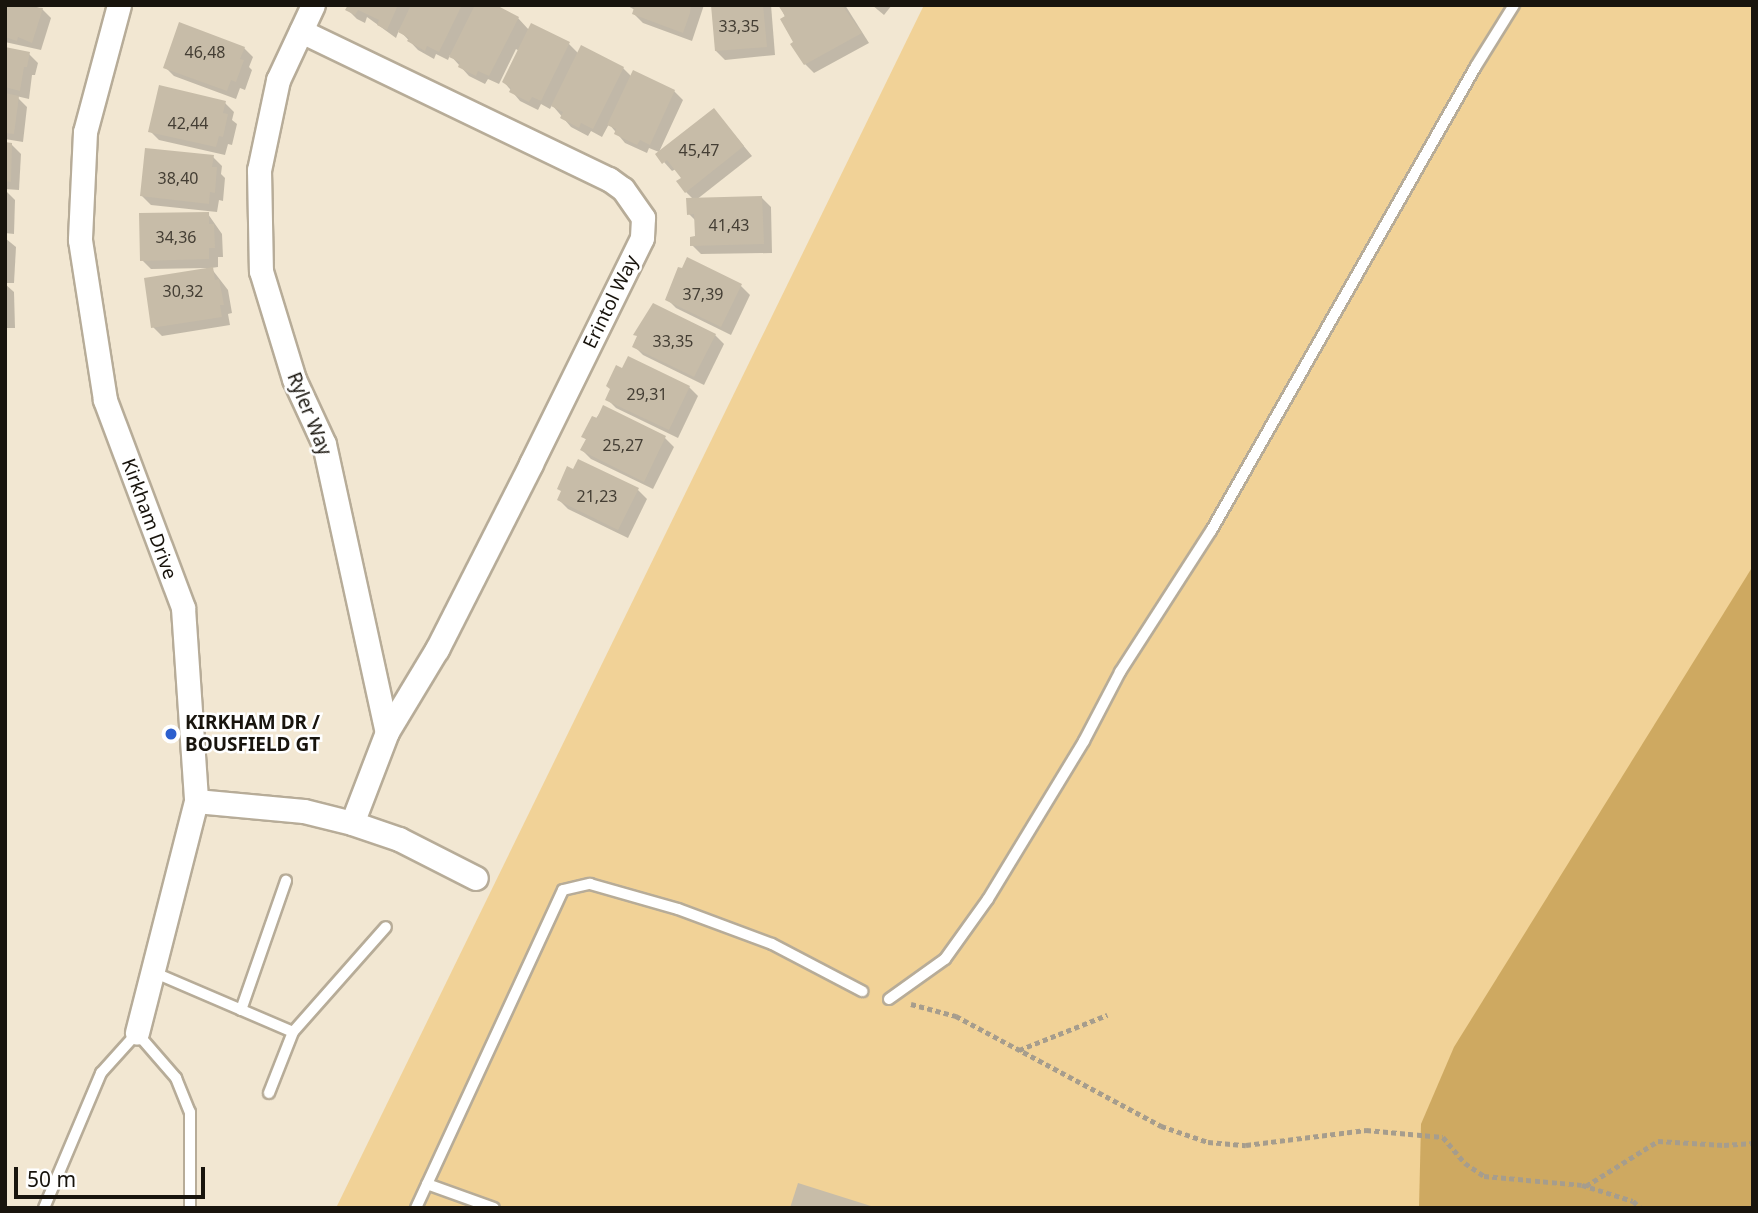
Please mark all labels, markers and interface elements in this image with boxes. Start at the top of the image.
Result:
house number: 33,35 [719,16,759,36]
house number: 46,48 [185,42,225,62]
house number: 42,44 [168,113,208,133]
house number: 45,47 [679,140,719,160]
house number: 38,40 [158,168,198,188]
house number: 41,43 [709,215,749,235]
house number: 34,36 [156,227,196,247]
street label: Erintol Way [579,252,643,352]
house number: 30,32 [163,281,203,301]
house number: 37,39 [683,284,723,304]
house number: 33,35 [653,331,693,351]
street label: Ryler Way [282,369,336,459]
house number: 29,31 [627,384,667,404]
house number: 25,27 [603,435,643,455]
street label: Kirkham Drive [117,456,181,582]
house number: 21,23 [577,486,617,506]
place label: KIRKHAM DR / BOUSFIELD GT [185,712,320,756]
marker: KIRKHAM DR / BOUSFIELD GT [163,726,179,742]
scale bar [18,1154,208,1198]
text: 50 m [27,1165,76,1193]

